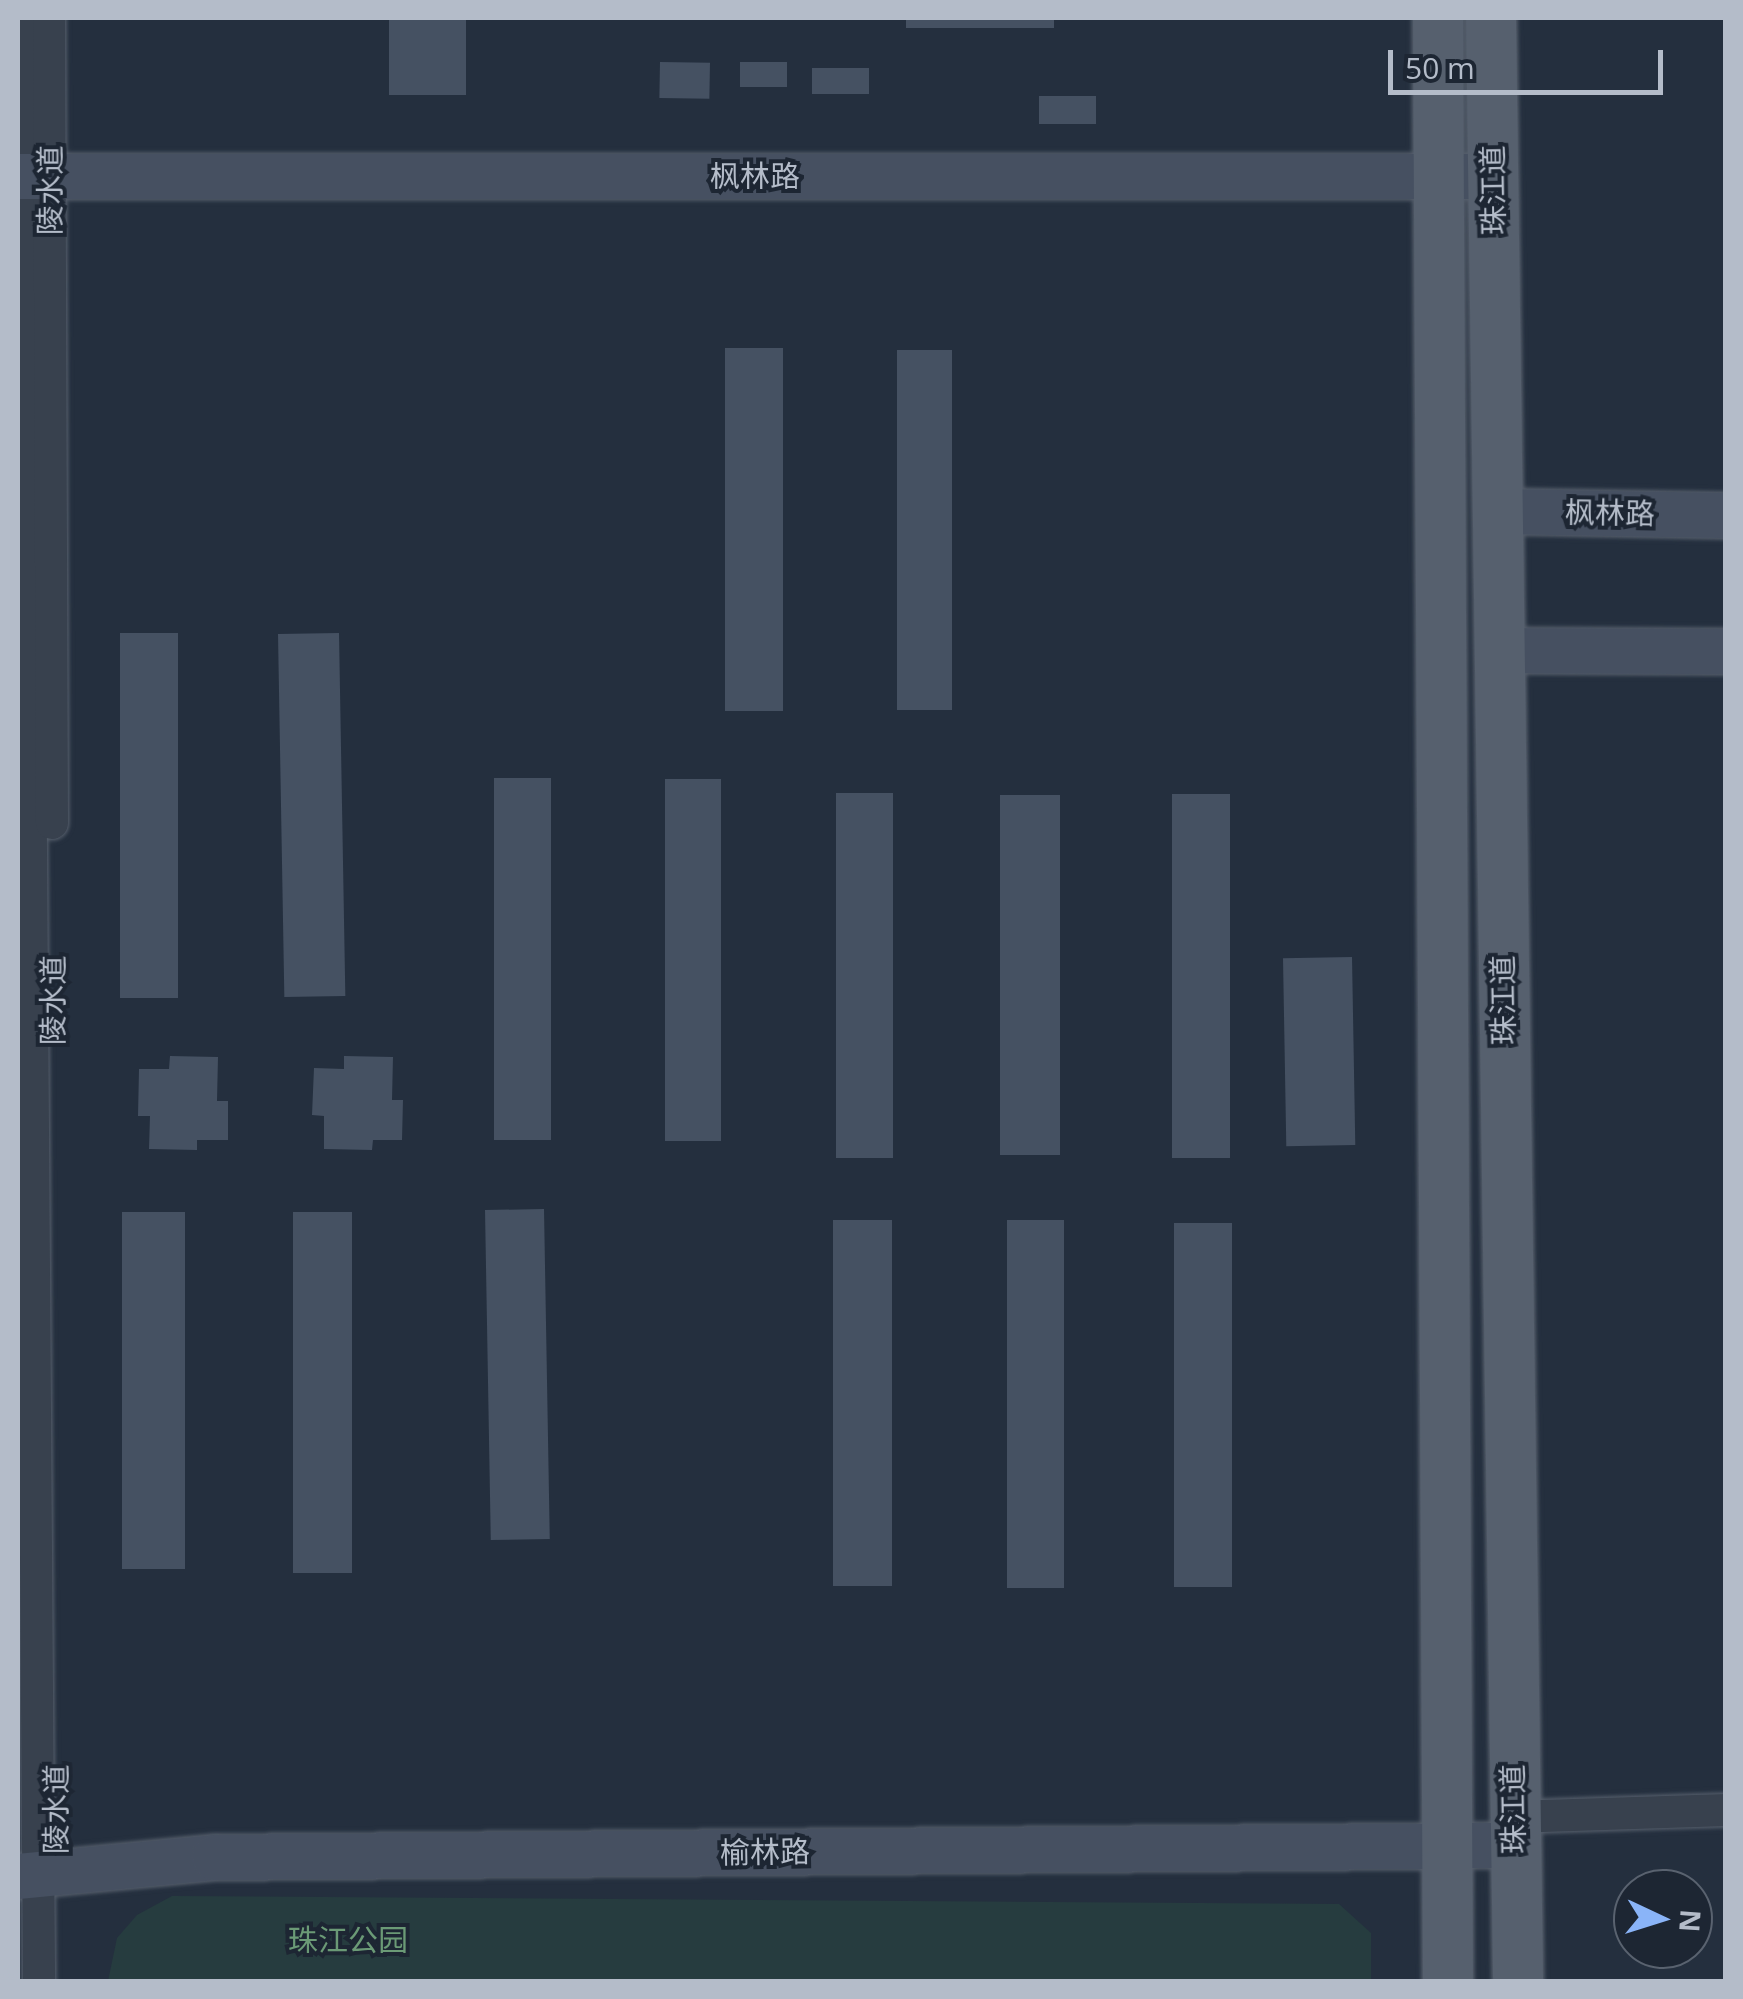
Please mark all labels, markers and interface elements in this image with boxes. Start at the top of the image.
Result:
scale bar [1393,30,1668,92]
text: 50 m [1405,47,1475,88]
street label: 陵水道 [32,145,68,235]
street label: 珠江道 [1474,145,1512,235]
street label: 枫林路 [710,158,800,194]
street label: 枫林路 [1565,494,1655,532]
street label: 陵水道 [35,955,71,1045]
street label: 珠江道 [1484,955,1522,1045]
street label: 陵水道 [38,1764,74,1854]
street label: 珠江道 [1494,1764,1532,1854]
street label: 榆林路 [720,1833,810,1871]
north arrow [1613,1869,1713,1969]
text: N [1671,1908,1711,1934]
park label: 珠江公园 [288,1922,408,1958]

